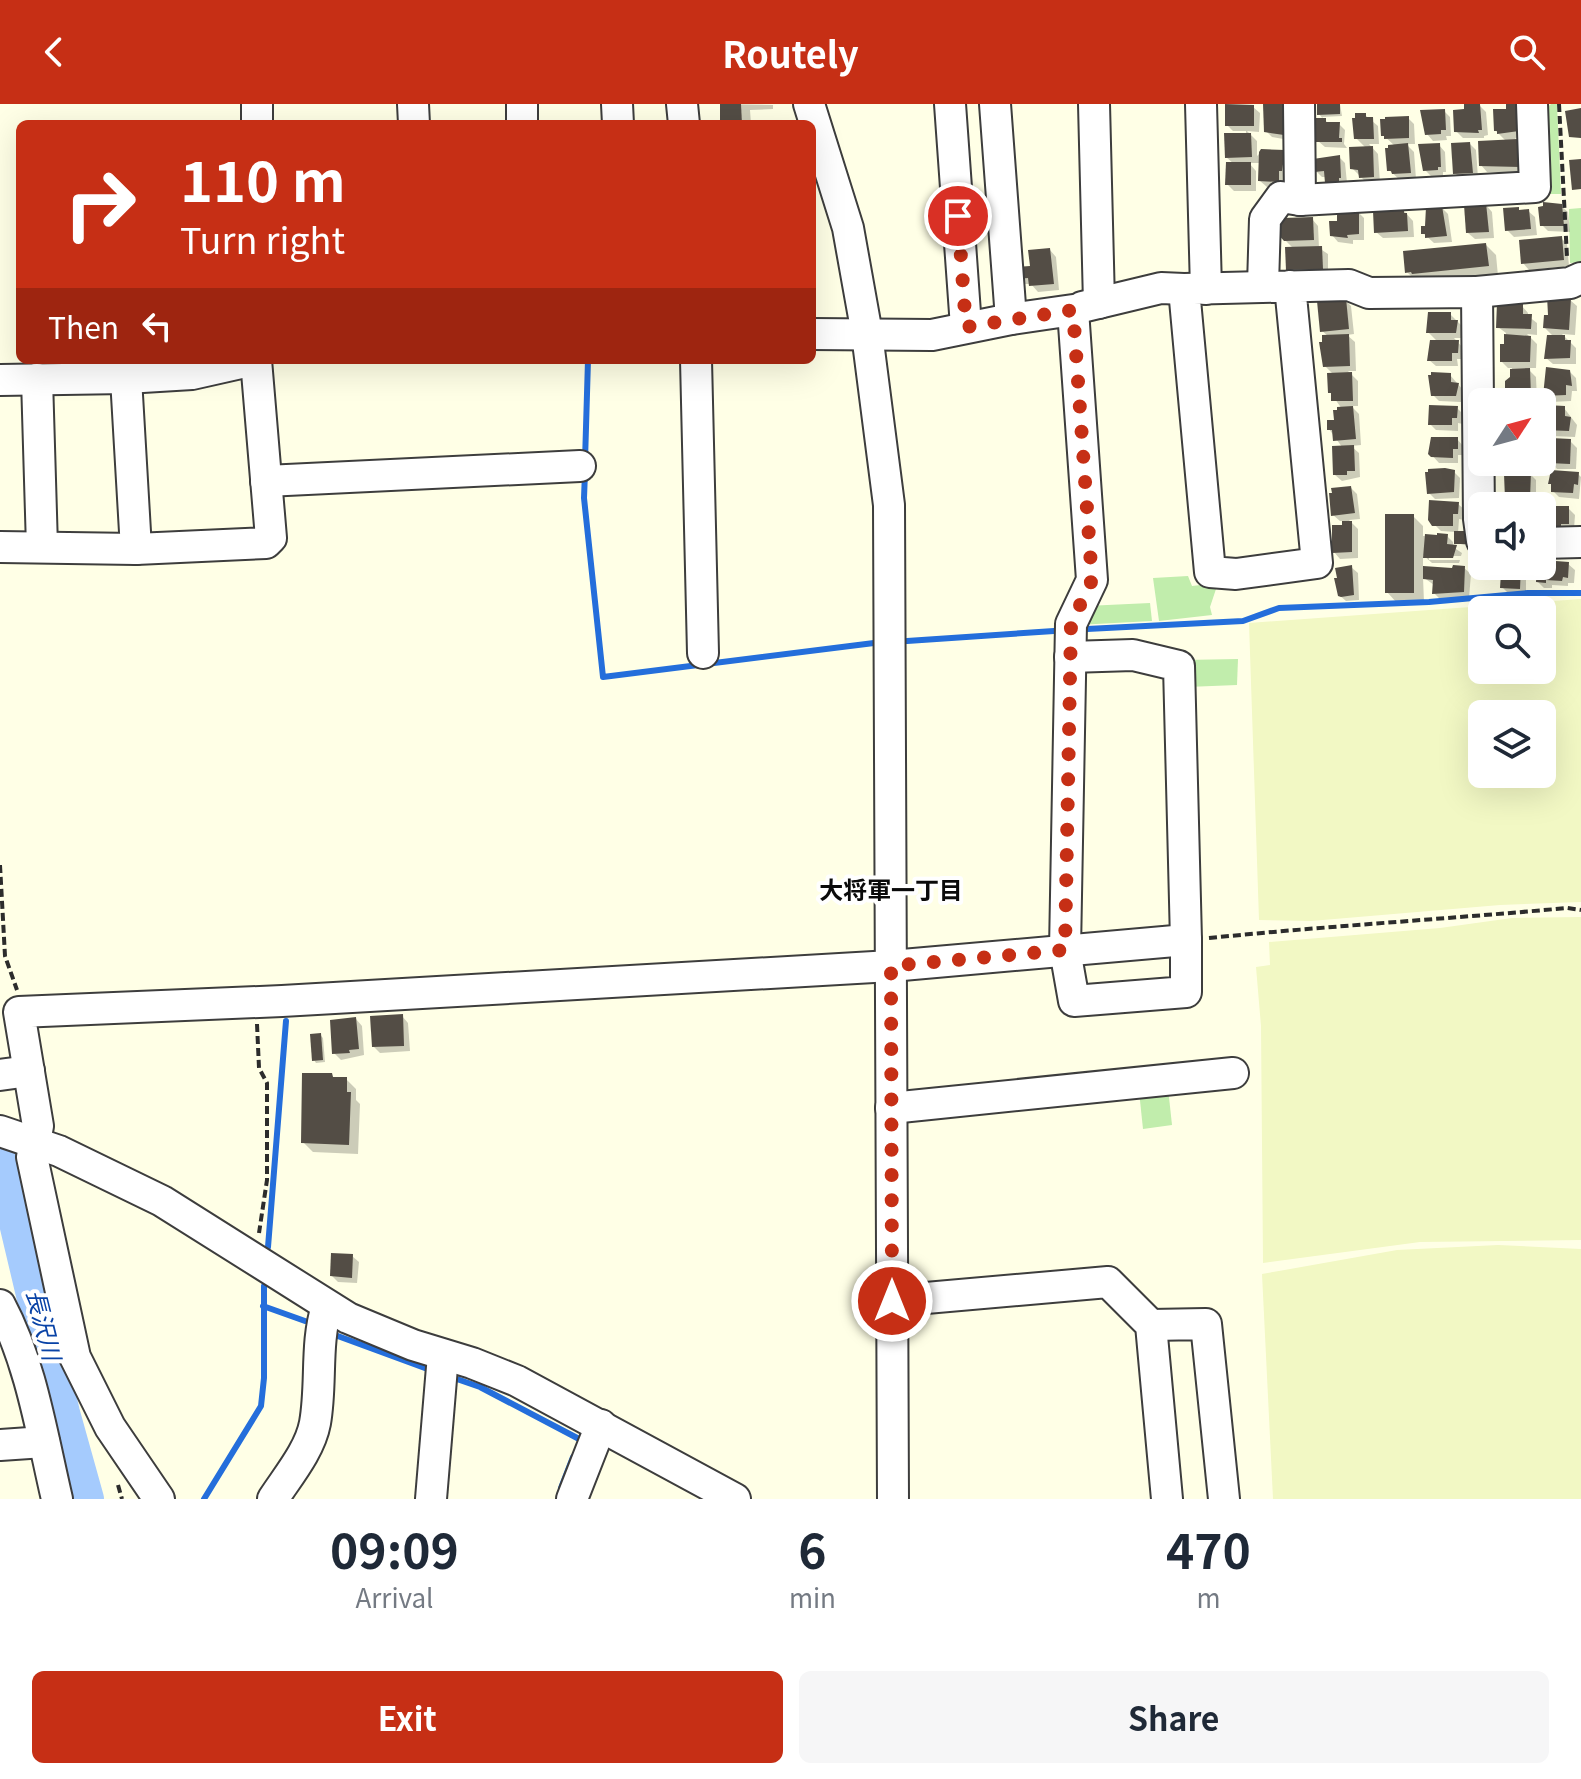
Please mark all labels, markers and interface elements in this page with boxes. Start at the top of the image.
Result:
text: Routely [722,26,859,78]
icon: back [32,30,76,74]
icon: search [1505,30,1549,74]
text: 110 m [180,137,346,218]
icon: right [48,152,152,256]
pin [924,182,992,250]
icon: arrive [936,194,980,238]
text: Turn right [180,212,345,264]
text: Then [48,304,119,348]
icon: left [135,304,179,348]
north arrow [1468,388,1556,476]
map controls [1468,388,1556,788]
button: sound [1468,492,1556,580]
button: search [1468,596,1556,684]
button: layers [1468,700,1556,788]
district label: 大将軍一丁目 [819,871,963,906]
position arrow [850,1259,934,1343]
water label: 長沢川 [20,1285,72,1366]
text: 09:09 [330,1513,459,1583]
text: 6 [798,1513,827,1583]
text: 470 [1166,1513,1251,1583]
text: Arrival [355,1578,433,1615]
text: min [789,1578,836,1615]
text: m [1196,1578,1221,1615]
button: Exit [32,1671,783,1763]
button: Share [799,1671,1549,1763]

